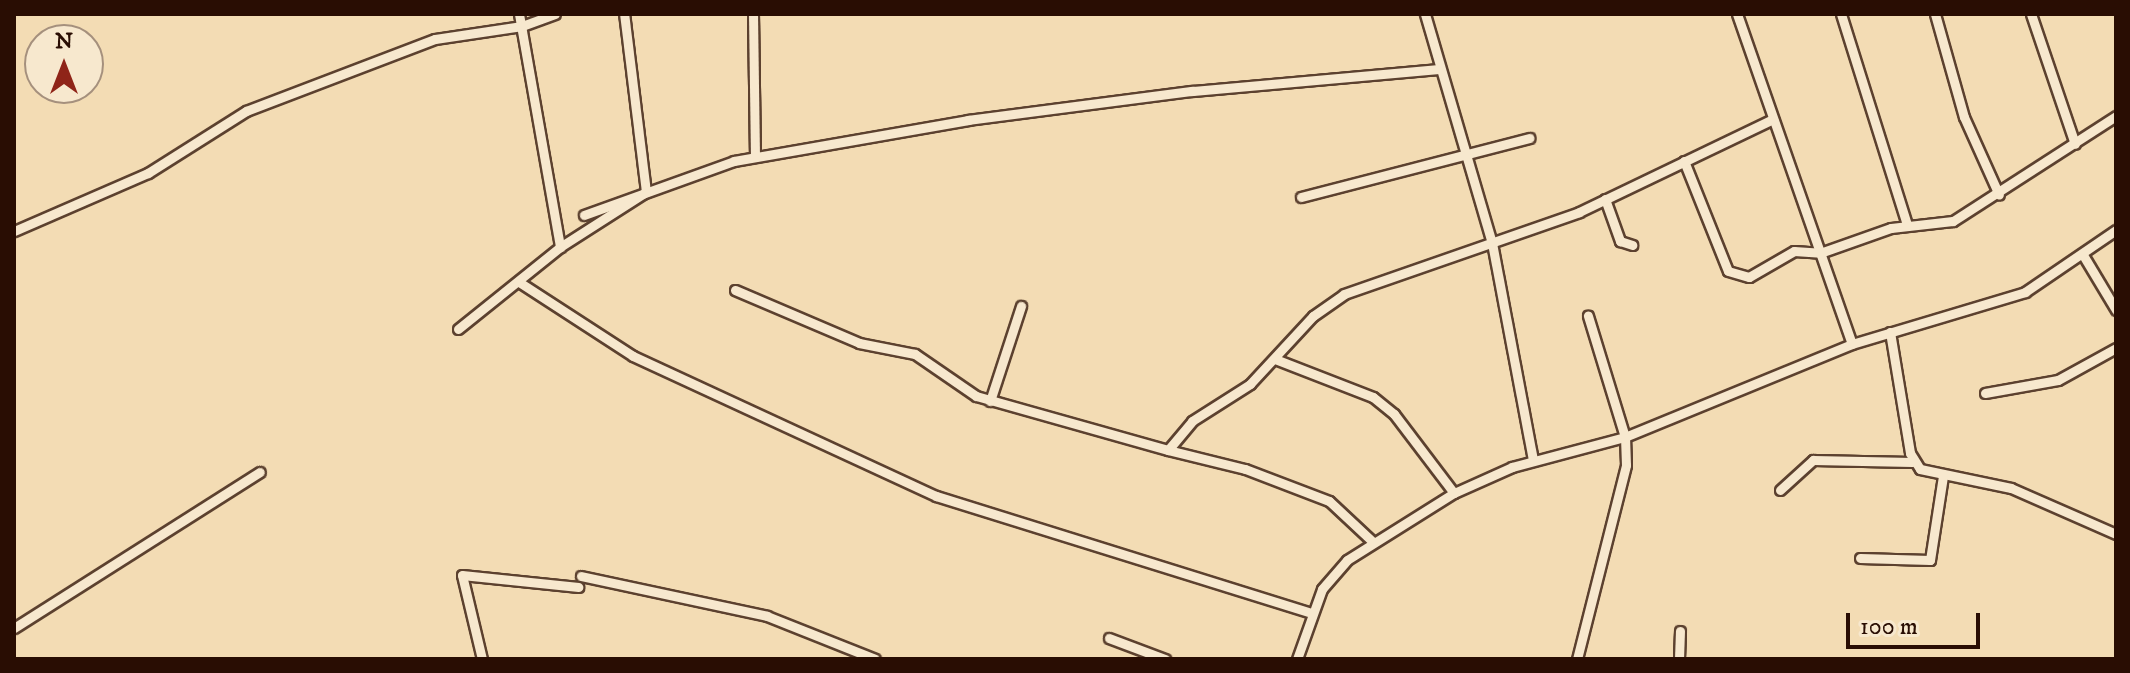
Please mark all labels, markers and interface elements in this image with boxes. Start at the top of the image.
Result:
north arrow [24,24,104,104]
text: N [55,28,73,55]
scale bar [1850,597,1984,647]
text: 100 m [1860,612,1918,642]

